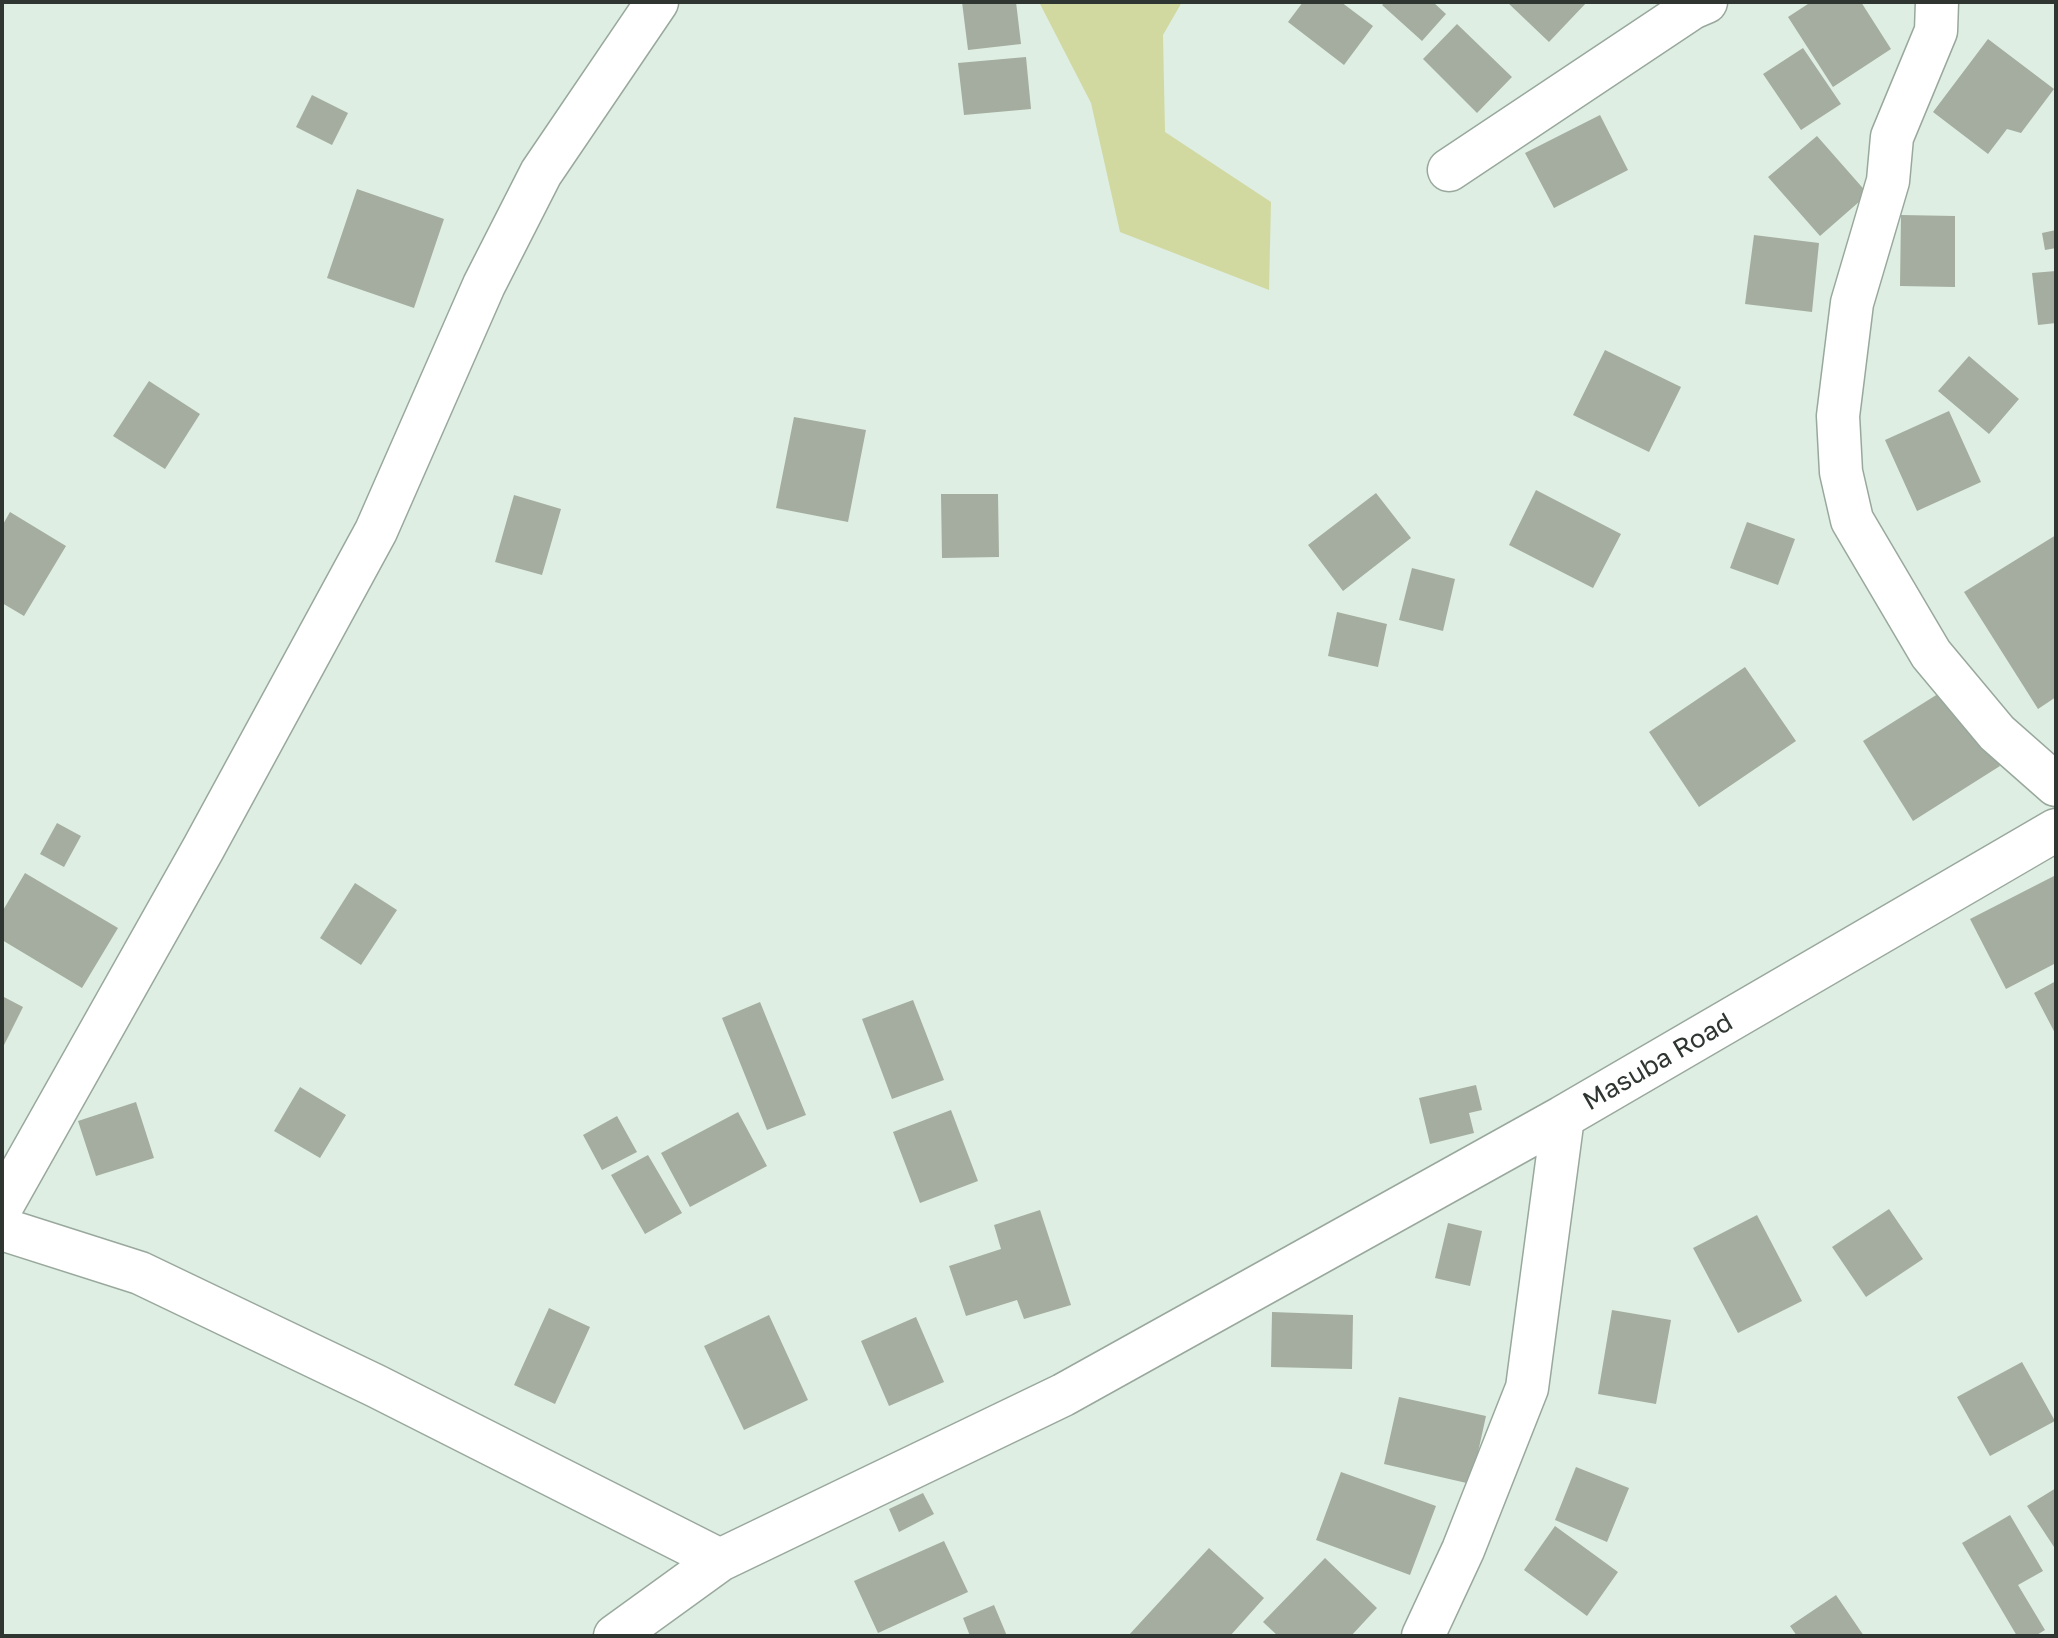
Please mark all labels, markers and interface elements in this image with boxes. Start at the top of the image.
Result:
street label: Masuba Road [1578,1007,1738,1117]

